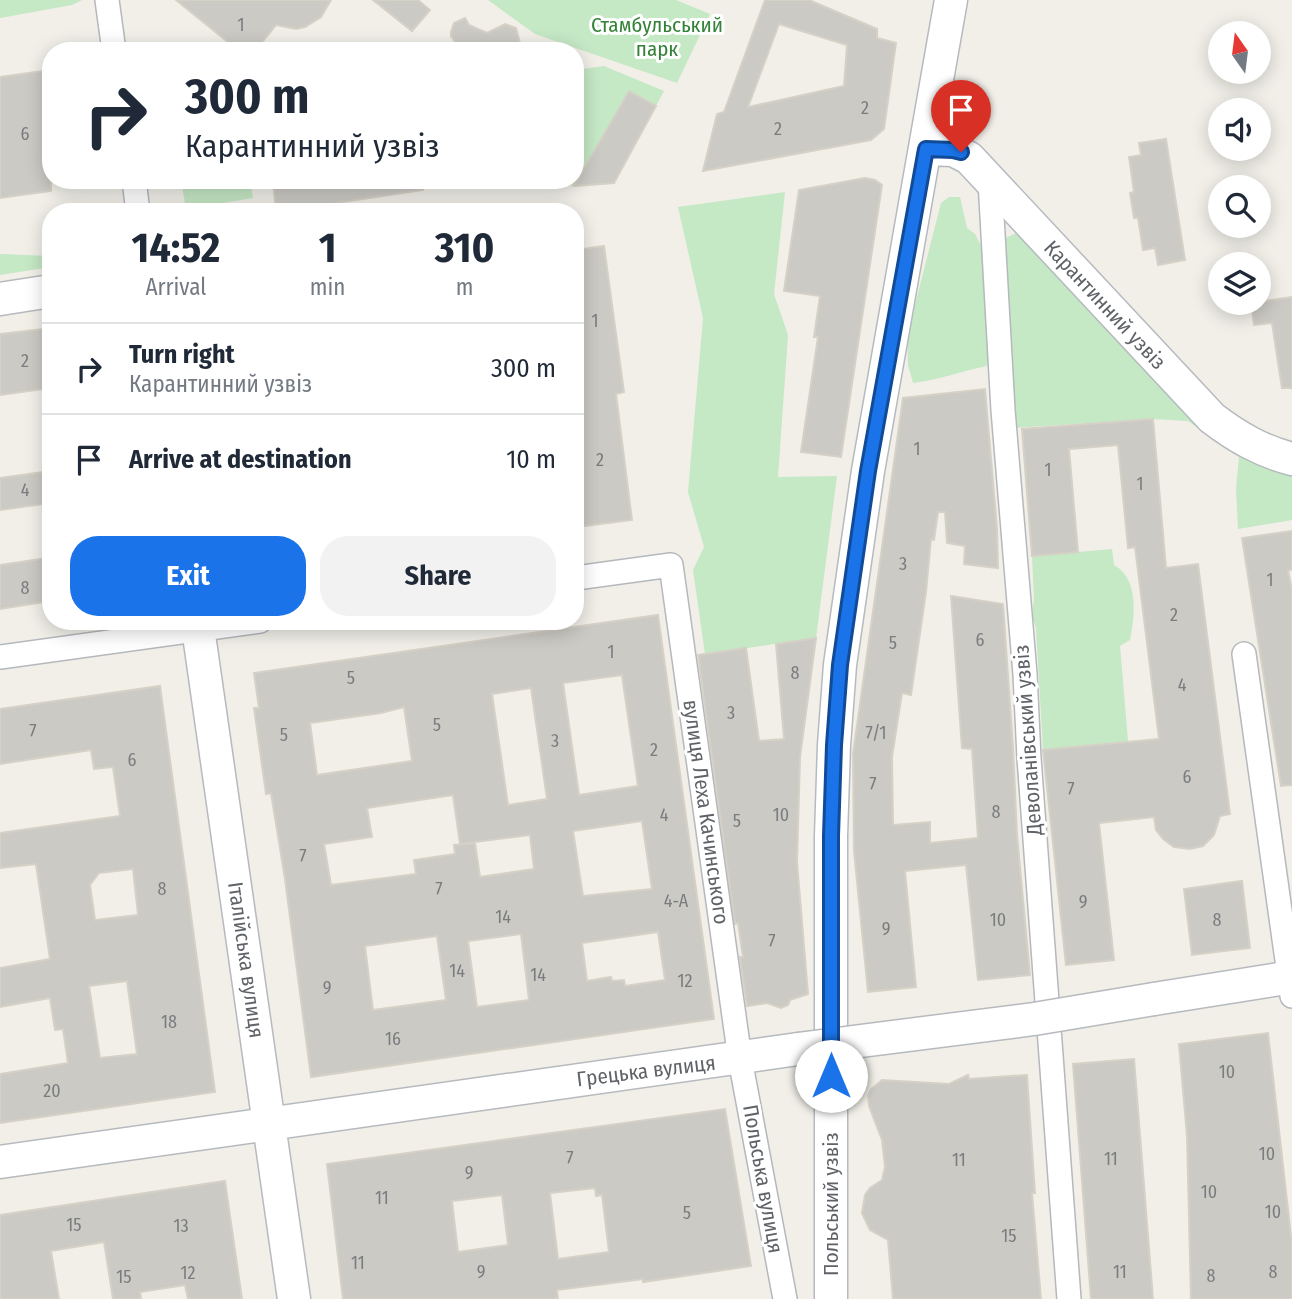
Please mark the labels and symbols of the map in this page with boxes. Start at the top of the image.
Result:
park label: Стамбульський парк [591,12,723,62]
house number: 1 [237,14,245,36]
north arrow [1208,21,1270,84]
pin [931,80,991,152]
house number: 2 [861,97,869,119]
house number: 2 [774,118,782,140]
house number: 6 [21,123,30,145]
street label: Карантинний узвіз [1038,235,1172,375]
house number: 1 [591,310,599,332]
house number: 2 [21,350,29,372]
house number: 1 [913,438,921,460]
house number: 2 [596,449,604,471]
house number: 1 [1044,459,1052,481]
house number: 1 [1136,473,1144,495]
house number: 4 [21,479,30,501]
house number: 3 [899,553,907,575]
house number: 1 [1266,569,1274,591]
house number: 8 [21,577,30,599]
house number: 2 [1170,604,1178,626]
house number: 6 [976,629,985,651]
house number: 5 [889,632,897,654]
house number: 1 [607,641,615,663]
street label: Деволанівський узвіз [1008,644,1048,837]
house number: 8 [791,662,800,684]
house number: 5 [347,667,355,689]
house number: 4 [1178,674,1187,696]
street label: вулиця Леха Качинського [677,698,735,926]
house number: 3 [727,702,735,724]
house number: 5 [433,714,441,736]
house number: 7 [29,720,37,742]
house number: 7/1 [866,722,886,744]
house number: 5 [280,724,288,746]
house number: 3 [551,730,559,752]
house number: 2 [650,739,658,761]
house number: 6 [128,749,137,771]
house number: 6 [1183,766,1192,788]
house number: 7 [869,773,877,795]
house number: 7 [1067,778,1075,800]
house number: 8 [992,801,1001,823]
house number: 4 [660,804,669,826]
house number: 10 [773,804,789,826]
house number: 5 [733,810,741,832]
house number: 7 [299,845,307,867]
house number: 8 [158,878,167,900]
house number: 7 [435,878,443,900]
street label: Італійська вулиця [222,880,270,1040]
house number: 4-А [664,890,689,912]
house number: 9 [1079,891,1087,913]
house number: 14 [495,906,511,928]
house number: 10 [990,909,1006,931]
house number: 8 [1213,909,1222,931]
house number: 9 [882,918,890,940]
house number: 7 [768,930,776,952]
house number: 14 [449,960,465,982]
house number: 14 [530,964,546,986]
house number: 12 [678,970,693,992]
house number: 9 [323,977,331,999]
house number: 18 [161,1011,177,1033]
house number: 16 [385,1028,401,1050]
position arrow [794,1039,868,1113]
street label: Грецька вулиця [575,1050,717,1092]
house number: 10 [1219,1061,1235,1083]
house number: 20 [43,1080,61,1102]
street label: Польська вулиця [737,1103,789,1255]
street label: Польський узвіз [818,1132,844,1276]
house number: 10 [1259,1143,1275,1165]
house number: 7 [566,1147,574,1169]
house number: 11 [1104,1148,1118,1170]
house number: 11 [952,1149,966,1171]
house number: 9 [465,1162,473,1184]
house number: 10 [1201,1181,1217,1203]
house number: 11 [375,1187,389,1209]
house number: 10 [1265,1201,1281,1223]
house number: 5 [683,1202,691,1224]
house number: 15 [66,1214,82,1236]
house number: 13 [173,1215,189,1237]
house number: 15 [1001,1225,1017,1247]
house number: 11 [351,1252,365,1274]
house number: 9 [477,1261,485,1283]
house number: 11 [1113,1261,1127,1283]
house number: 8 [1269,1261,1278,1283]
house number: 12 [181,1262,196,1284]
house number: 8 [1207,1265,1216,1287]
house number: 15 [116,1266,132,1288]

